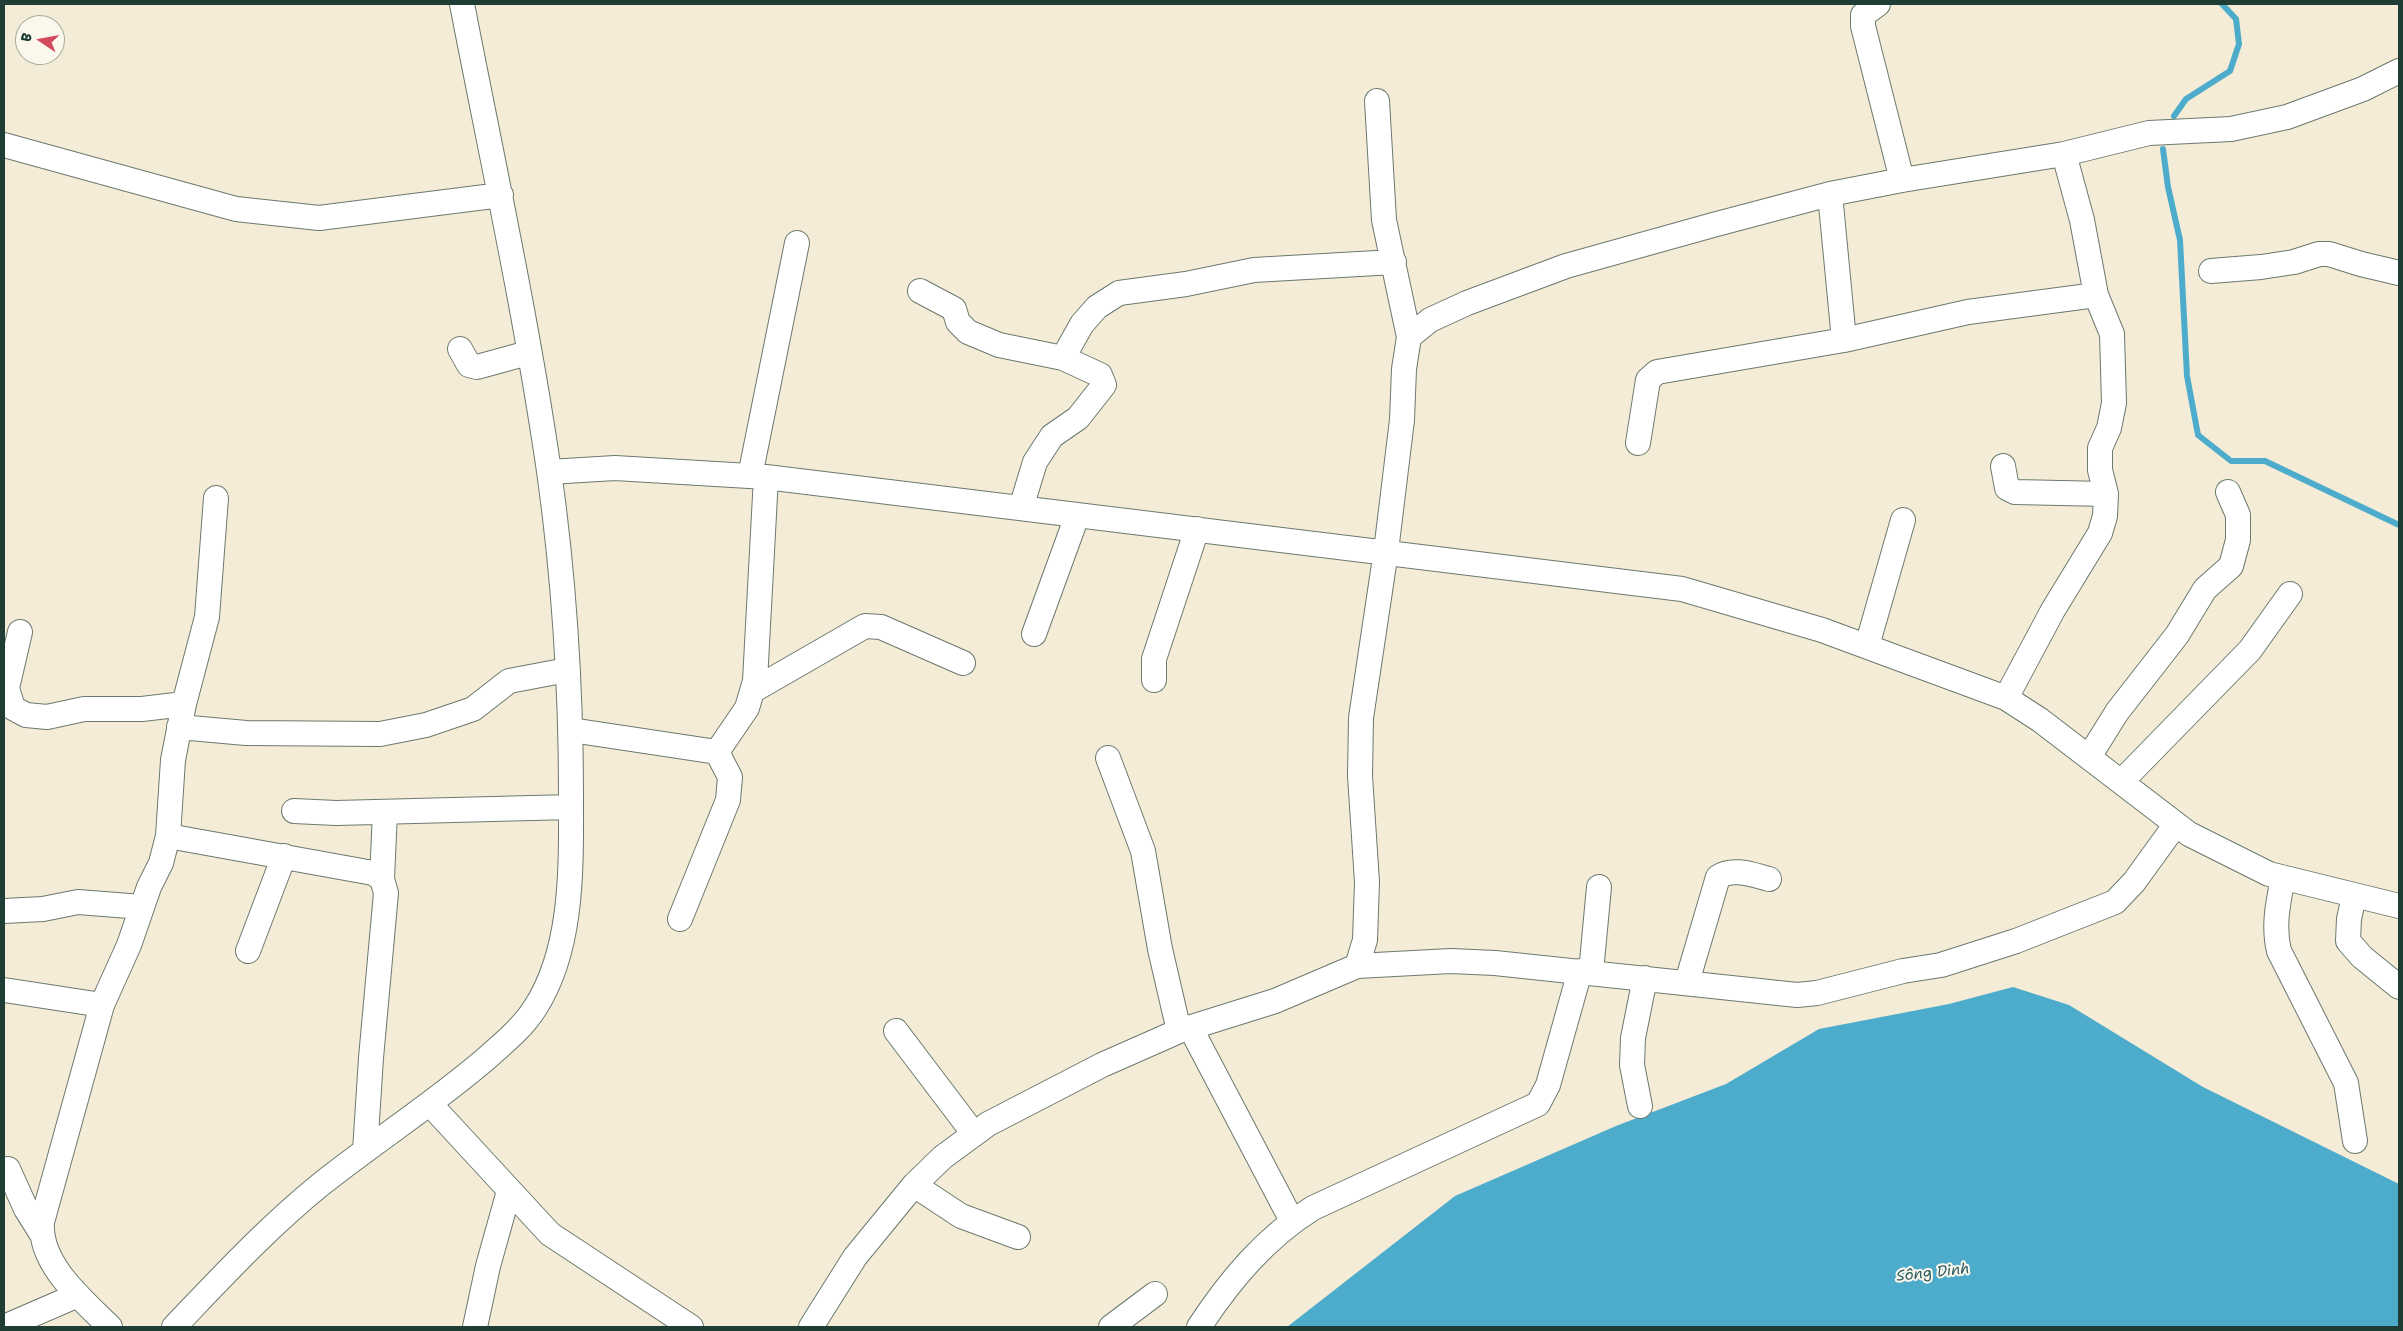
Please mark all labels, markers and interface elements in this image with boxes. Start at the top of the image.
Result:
north arrow [15,15,65,65]
text: B [17,31,36,43]
water label: Sông Dinh [1896,1260,1970,1286]

